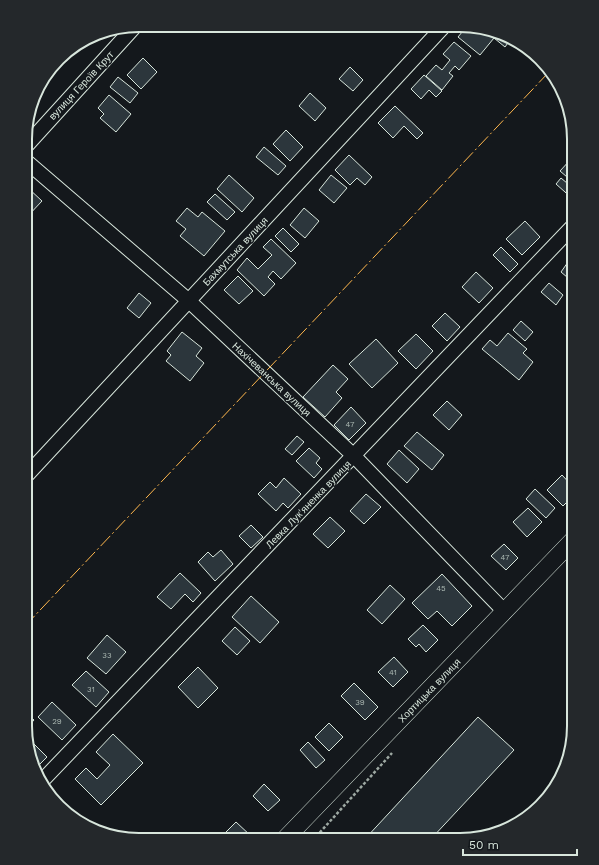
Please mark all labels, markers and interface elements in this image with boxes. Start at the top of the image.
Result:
street label: вулиця Героїв Крут [47,49,116,122]
street label: Бахмутська вулиця [201,215,270,288]
street label: Нахічеванська вулиця [230,340,313,419]
house number: 47 [346,420,355,429]
street label: Левка Лук'яненка вулиця [264,458,353,550]
house number: 47 [501,553,510,562]
house number: 45 [436,584,446,593]
house number: 33 [102,651,112,660]
street label: Хортицька вулиця [396,656,463,725]
house number: 41 [389,668,397,677]
house number: 31 [87,685,95,694]
house number: 39 [355,698,365,707]
house number: 29 [52,717,62,726]
scale bar [463,831,577,857]
text: 50 m [469,838,499,852]

